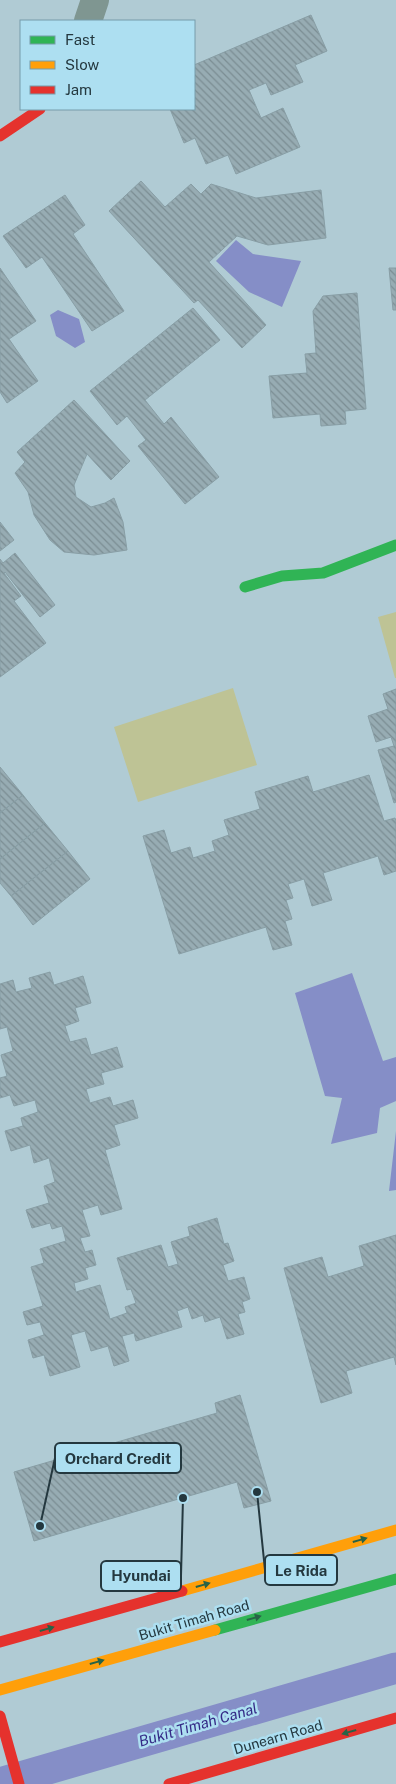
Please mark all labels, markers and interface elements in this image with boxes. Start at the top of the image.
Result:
legend [20,20,195,110]
text: Fast [65,31,95,48]
text: Slow [65,56,100,73]
text: Jam [65,81,92,98]
callout: Orchard Credit [55,1443,181,1473]
text: Orchard Credit [65,1450,171,1467]
one-way arrow [352,1536,367,1544]
callout: Le Rida [265,1555,337,1585]
callout: Hyundai [101,1561,181,1591]
text: Le Rida [275,1562,327,1579]
text: Hyundai [111,1567,171,1584]
one-way arrow [196,1580,211,1588]
street label: Bukit Timah Road [137,1597,251,1643]
one-way arrow [247,1614,262,1622]
one-way arrow [39,1625,54,1633]
one-way arrow [90,1658,105,1666]
water label: Bukit Timah Canal [137,1699,259,1750]
street label: Dunearn Road [232,1717,324,1757]
one-way arrow [342,1728,357,1736]

